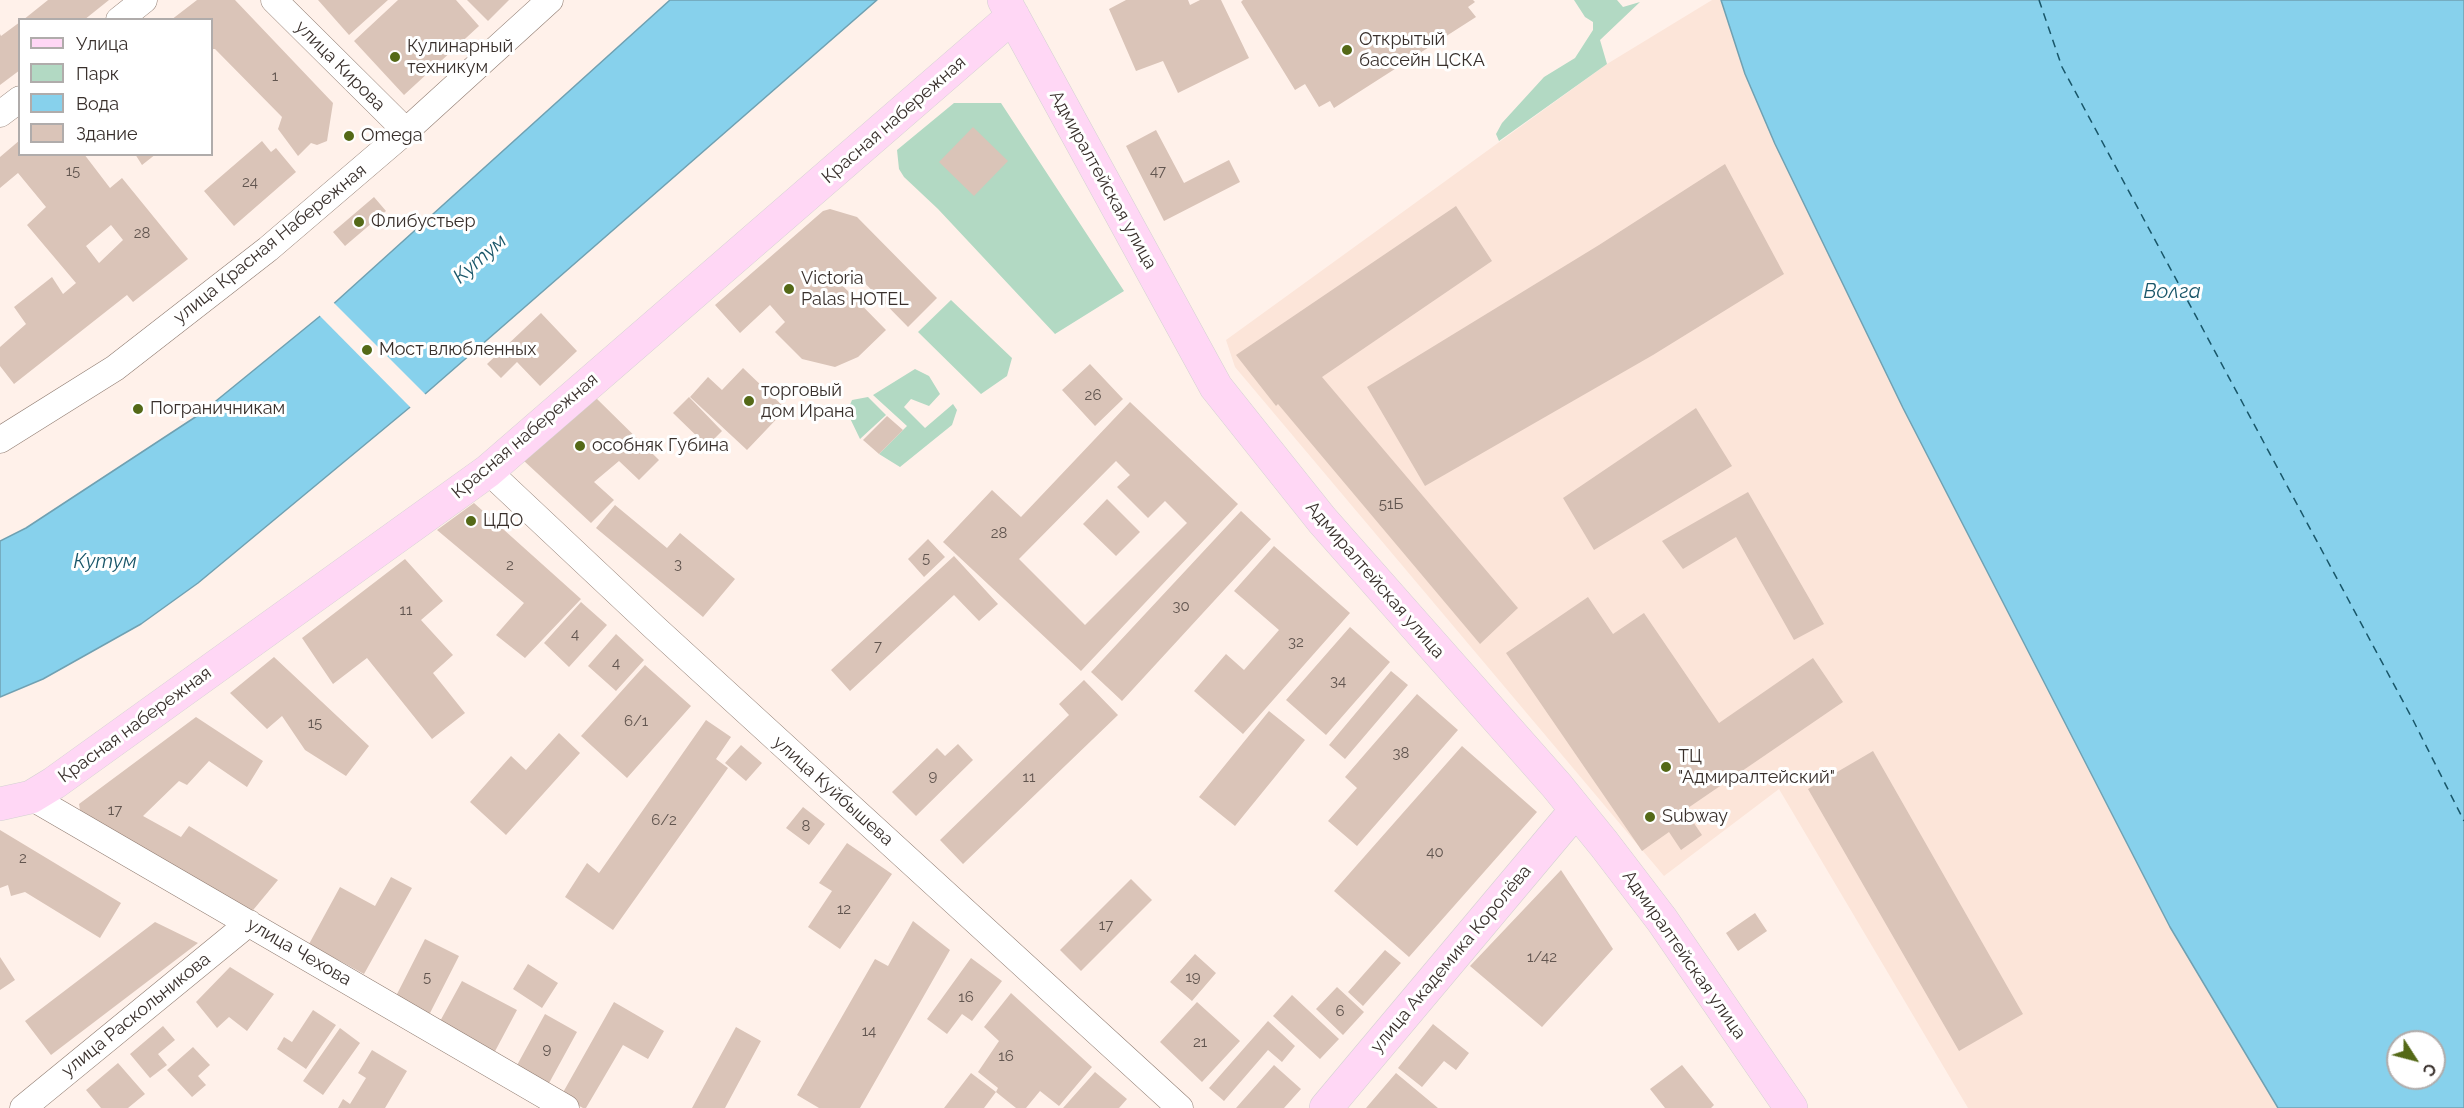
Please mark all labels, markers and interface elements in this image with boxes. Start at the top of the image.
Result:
street label: улица Кирова [290,16,390,116]
legend [18,18,213,156]
place label: Открытый бассейн ЦСКА [1359,29,1485,72]
text: Улица [76,33,128,54]
place label: Кулинарный техникум [407,36,513,78]
marker: Открытый бассейн ЦСКА [1340,43,1354,57]
marker: Кулинарный техникум [388,50,402,64]
street label: Красная набережная [818,52,970,188]
text: Парк [76,63,119,84]
house number: 1 [272,67,278,85]
street label: Адмиралтейская улица [1045,87,1161,273]
text: Вода [76,93,119,114]
text: Здание [76,123,138,144]
place label: Omega [361,125,422,147]
marker: Omega [342,129,356,143]
street label: улица Красная Набережная [169,159,371,329]
house number: 15 [66,162,80,180]
house number: 47 [1150,162,1166,180]
house number: 24 [242,173,258,191]
place label: Флибустьер [371,211,475,233]
marker: Флибустьер [352,215,366,229]
house number: 28 [134,224,150,242]
water label: Кутум [448,229,512,289]
place label: Victoria Palas HOTEL [801,268,909,310]
water label: Волга [2143,280,2201,304]
marker: Victoria Palas HOTEL [782,282,796,296]
place label: Мост влюбленных [379,339,536,361]
marker: Мост влюбленных [360,343,374,357]
street label: Красная набережная [448,369,602,503]
place label: торговый дом Ирана [761,380,854,422]
house number: 26 [1085,386,1101,404]
marker: торговый дом Ирана [742,394,756,408]
place label: Пограничникам [150,398,285,420]
marker: Пограничникам [131,402,145,416]
place label: особняк Губина [592,435,729,457]
marker: особняк Губина [573,439,587,453]
house number: 51Б [1379,495,1403,513]
street label: Адмиралтейская улица [1301,497,1449,663]
place label: ЦДО [483,510,523,532]
marker: ЦДО [464,514,478,528]
house number: 28 [991,524,1007,542]
house number: 5 [922,549,930,567]
water label: Кутум [74,550,136,574]
house number: 3 [674,555,682,573]
house number: 2 [506,556,514,574]
house number: 30 [1172,597,1190,615]
house number: 11 [400,601,412,619]
house number: 4 [571,625,579,643]
house number: 32 [1288,633,1304,651]
house number: 7 [874,637,882,655]
house number: 4 [612,654,620,672]
street label: Красная набережная [54,662,216,788]
house number: 34 [1330,672,1346,690]
house number: 6/1 [624,712,648,730]
house number: 15 [308,714,322,732]
street label: улица Куйбышева [768,731,898,851]
house number: 38 [1393,744,1409,762]
place label: ТЦ "Адмиралтейский" [1678,746,1835,789]
marker: ТЦ "Адмиралтейский" [1659,760,1673,774]
house number: 9 [929,767,937,785]
house number: 11 [1023,768,1035,786]
house number: 17 [108,801,122,819]
place label: Subway [1662,806,1728,828]
marker: Subway [1643,810,1657,824]
house number: 6/2 [651,811,677,829]
house number: 8 [802,817,810,835]
house number: 40 [1426,843,1444,861]
house number: 2 [19,849,27,867]
street label: улица Академика Королёва [1366,861,1536,1057]
street label: Адмиралтейская улица [1618,867,1750,1043]
house number: 12 [837,900,851,918]
street label: улица Чехова [243,913,355,991]
house number: 17 [1099,916,1113,934]
street label: улица Раскольникова [57,948,215,1082]
house number: 1/42 [1527,948,1557,966]
house number: 5 [423,968,431,986]
house number: 19 [1185,968,1201,986]
house number: 16 [958,988,974,1006]
house number: 6 [1335,1002,1345,1020]
house number: 14 [862,1022,876,1040]
north arrow [2386,1030,2446,1090]
house number: 21 [1193,1033,1207,1051]
house number: 9 [543,1040,551,1058]
house number: 16 [998,1047,1014,1065]
text: С [2418,1060,2440,1080]

